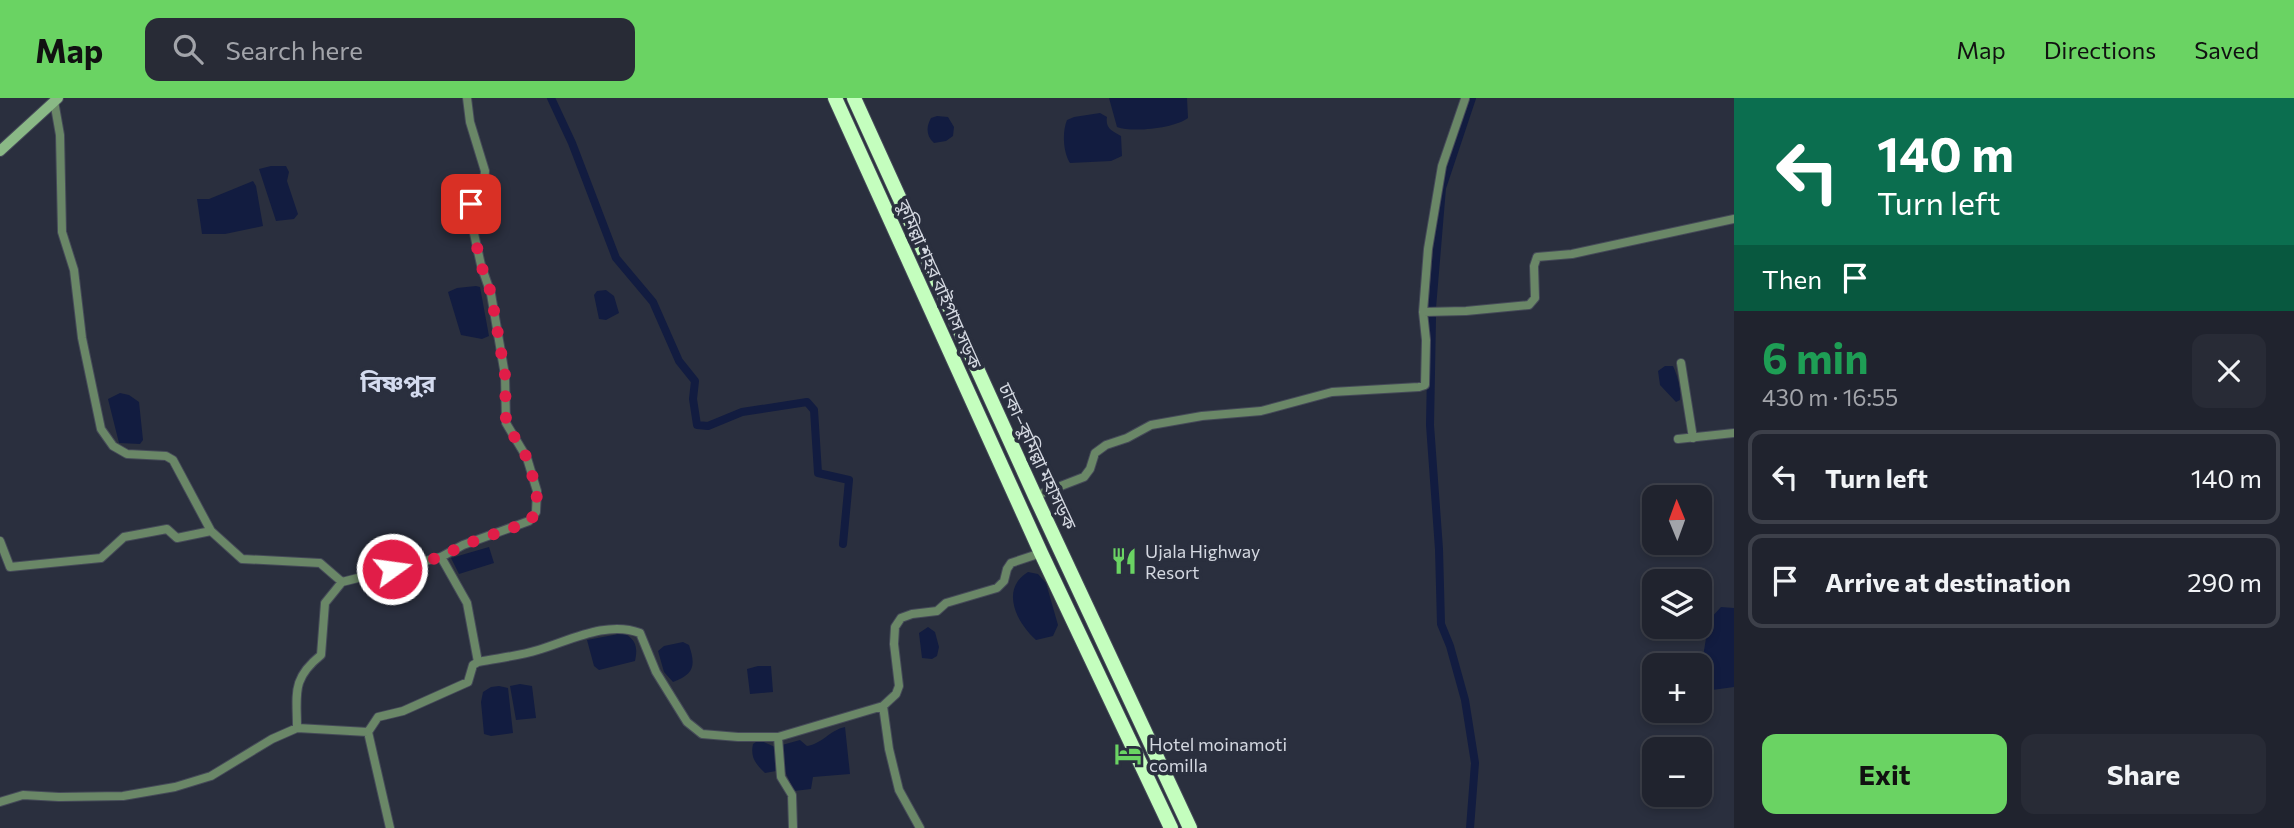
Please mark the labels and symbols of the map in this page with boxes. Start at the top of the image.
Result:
pin [441,174,501,234]
street label: কুমিল্লা শহর বাইপাস সড়ক [891,195,987,373]
district label: বিষ্ণপুর [360,368,436,398]
street label: ঢাকা–কুমিল্লা মহাসড়ক [993,378,1082,534]
north arrow [1642,485,1712,555]
position arrow [355,532,429,606]
place label: Ujala Highway Resort [1145,540,1260,583]
restaurant icon: Ujala Highway Resort [1109,546,1139,576]
place label: Hotel moinamoti comilla [1149,733,1287,776]
hotel icon: Hotel moinamoti comilla [1113,739,1143,769]

